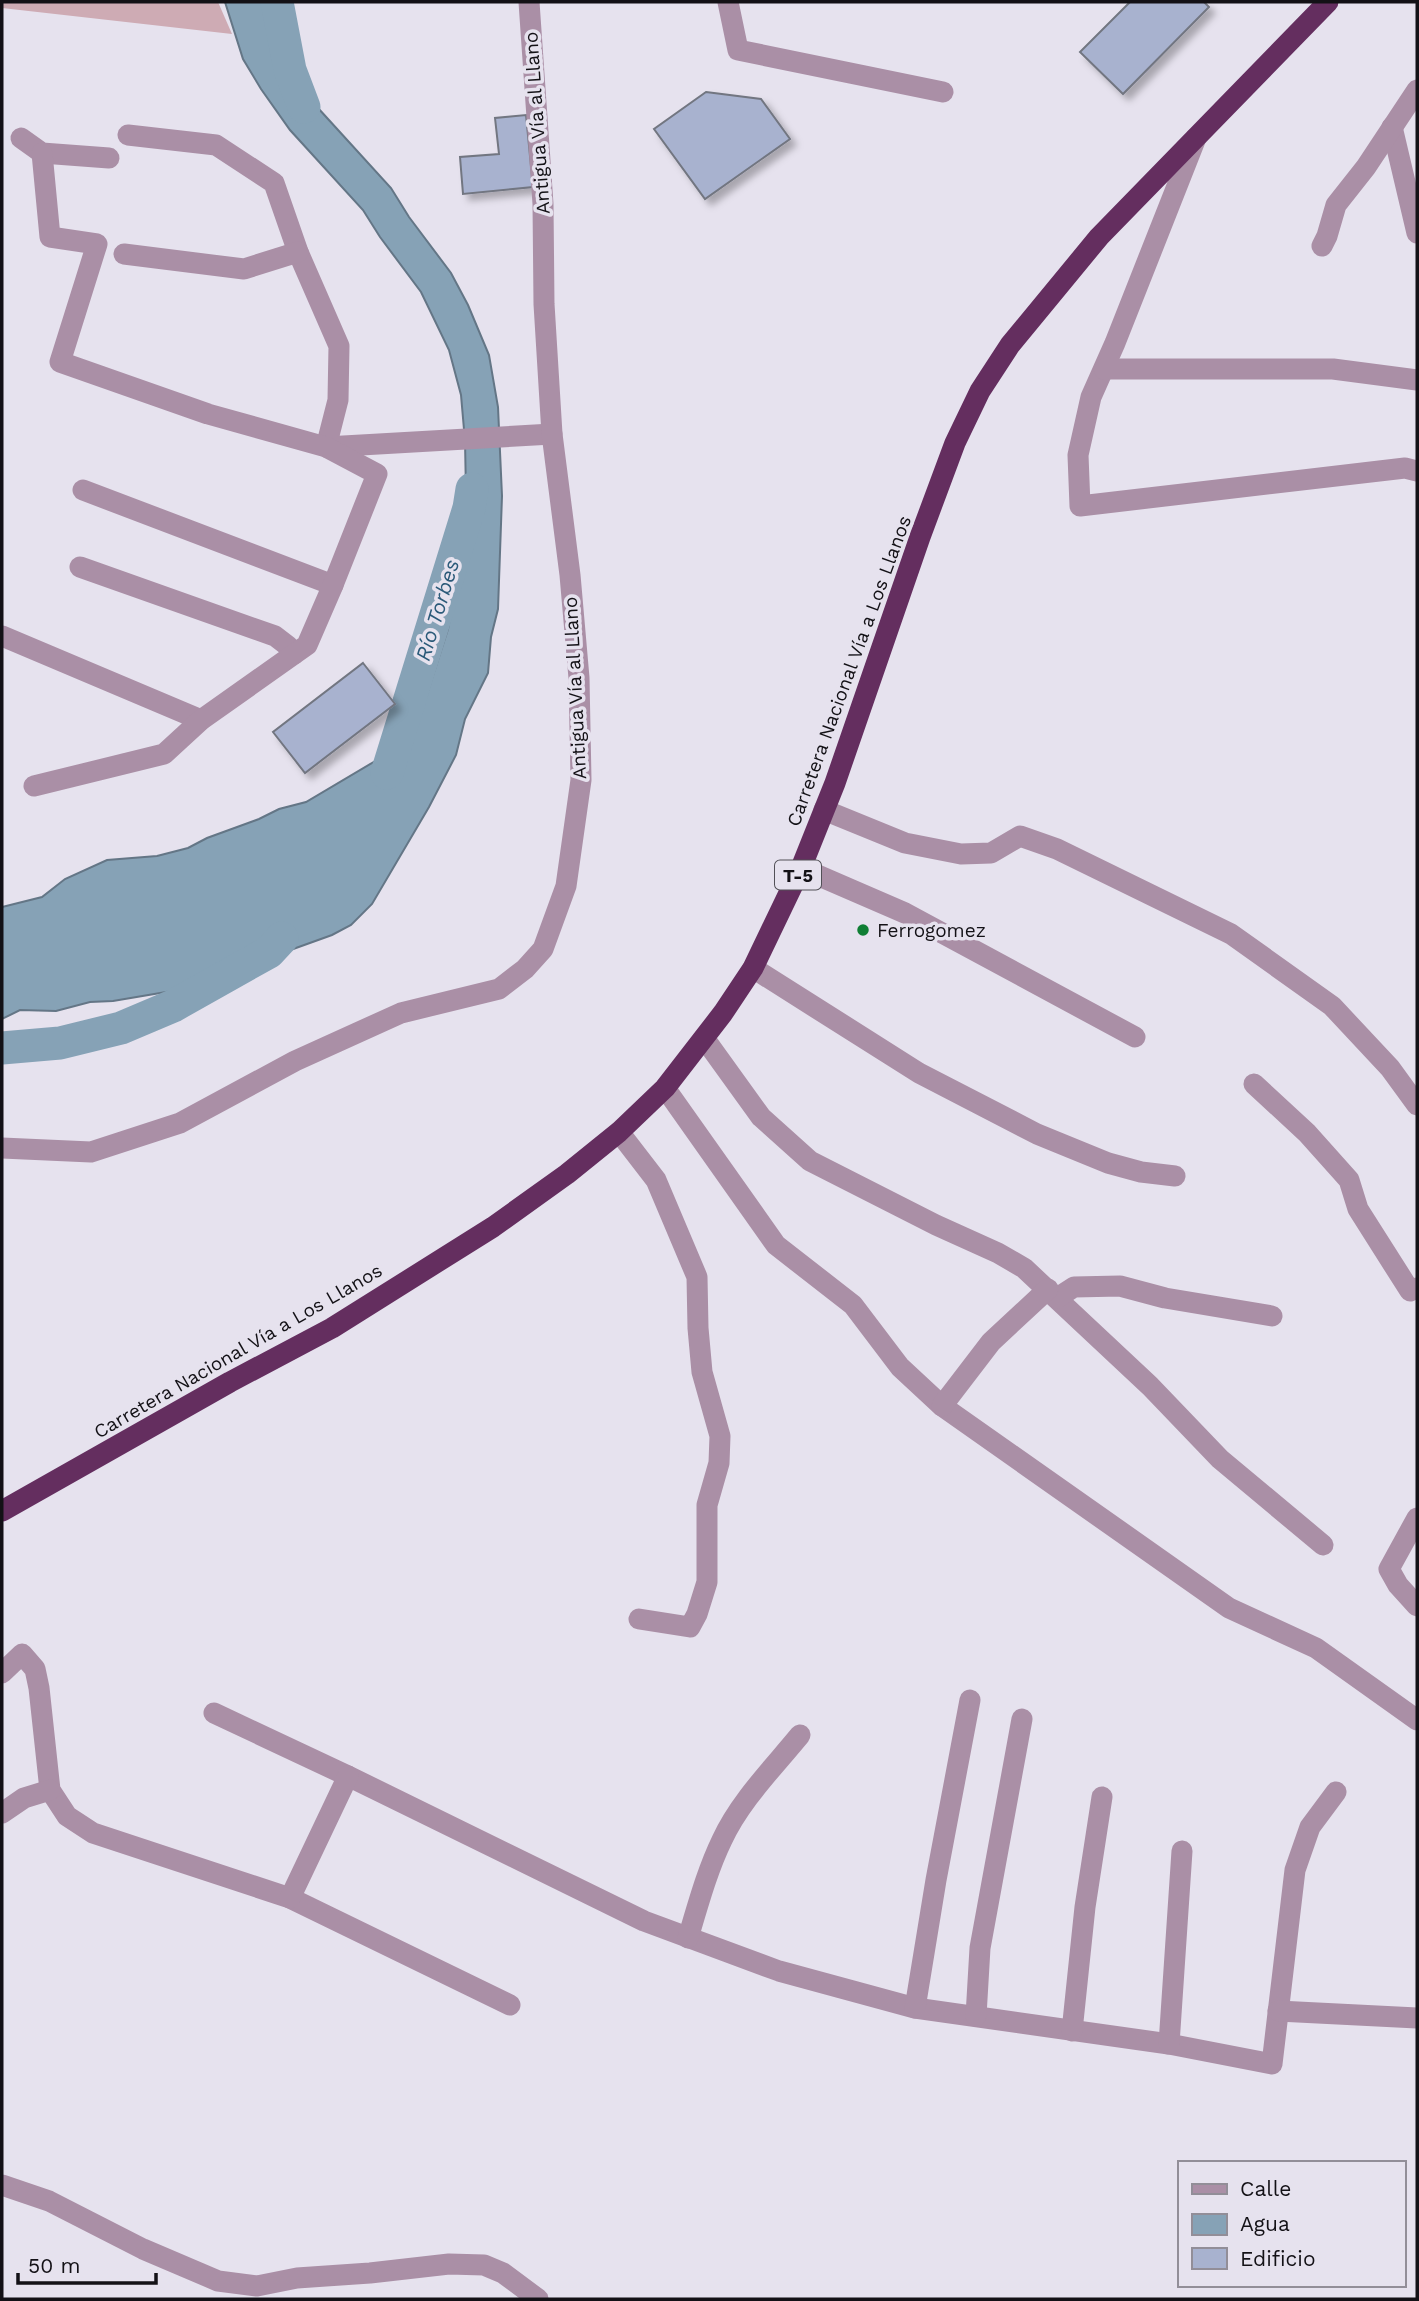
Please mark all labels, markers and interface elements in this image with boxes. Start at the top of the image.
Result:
street label: Antigua Vía al Llano [519,31,555,215]
street label: Carretera Nacional Vía a Los Llanos [782,512,916,830]
water label: Río Torbes [410,556,464,664]
street label: Antigua Vía al Llano [559,596,591,780]
road number: T-5 [775,860,821,890]
place label: Ferrogomez [877,919,986,942]
marker: Ferrogomez [855,922,871,938]
street label: Carretera Nacional Vía a Los Llanos [90,1259,386,1443]
legend [1178,2161,1405,2287]
text: Calle [1240,2176,1291,2201]
text: Agua [1240,2211,1290,2236]
scale bar [18,2242,156,2286]
text: Edificio [1240,2246,1316,2271]
text: 50 m [28,2253,80,2278]

